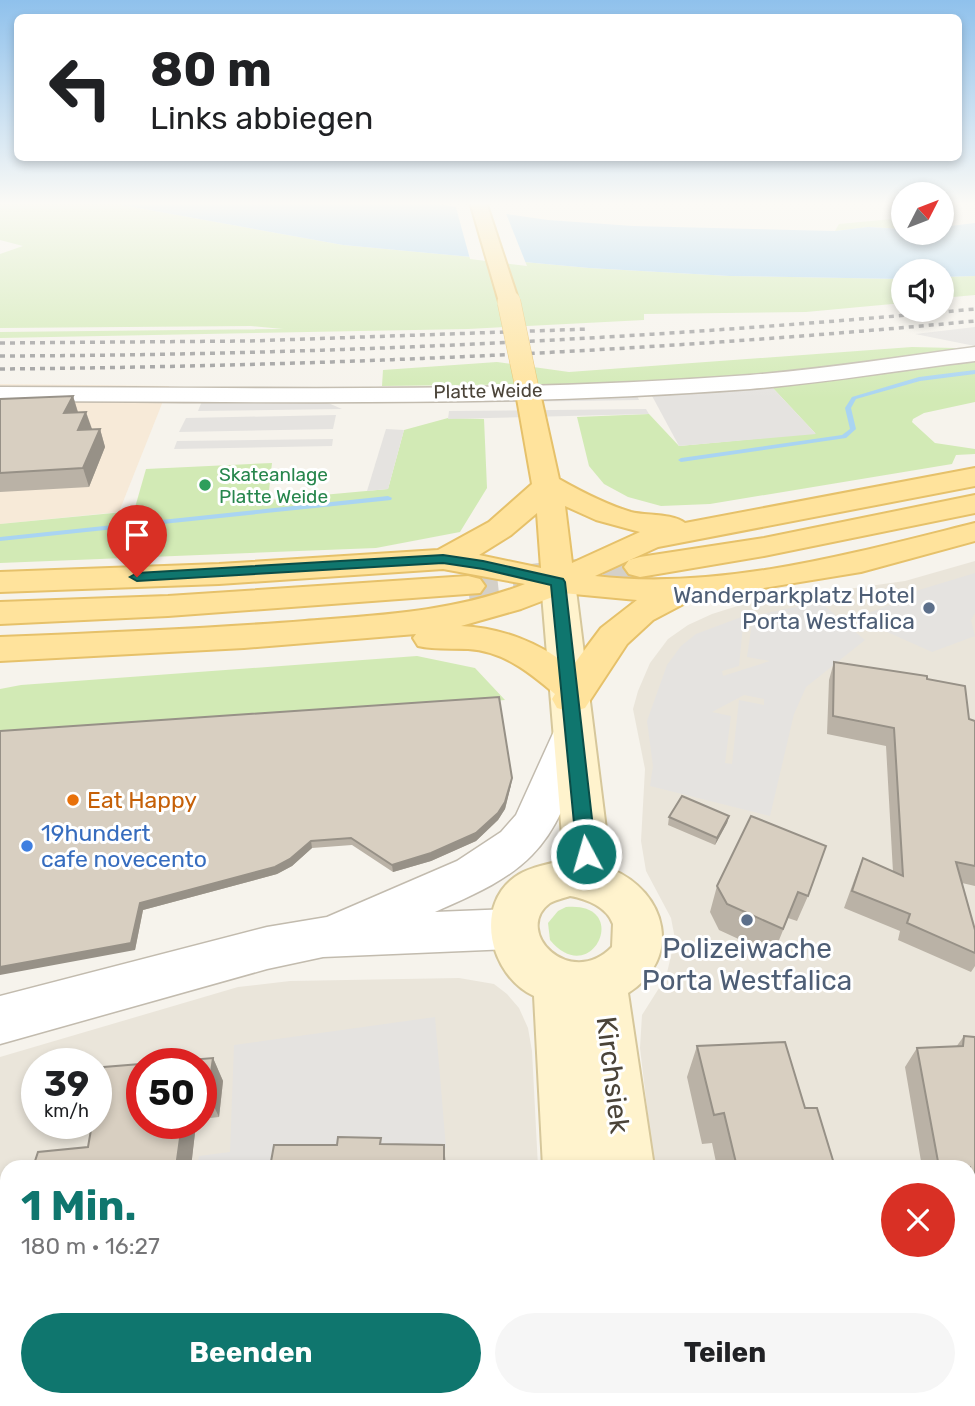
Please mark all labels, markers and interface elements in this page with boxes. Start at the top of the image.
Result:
text: 80 m [150,40,272,98]
icon: left [35,42,126,133]
text: Links abbiegen [150,99,373,137]
north arrow [891,182,954,245]
map controls [891,182,954,322]
button: sound [891,259,954,322]
street label: Platte Weide [433,379,543,403]
place label: Skateanlage Platte Weide [219,463,328,508]
marker: Skateanlage Platte Weide [197,477,213,493]
pin [107,505,167,577]
icon: arrive [118,516,156,554]
place label: Wanderparkplatz Hotel Porta Westfalica [673,581,915,635]
marker: Wanderparkplatz Hotel Porta Westfalica [921,600,937,616]
place label: Eat Happy [87,786,197,814]
marker: Eat Happy [65,792,81,808]
position arrow [549,817,623,891]
place label: 19hundert cafe novecento [41,819,207,873]
marker: 19hundert cafe novecento [19,838,35,854]
marker: Polizeiwache Porta Westfalica [739,912,755,928]
place label: Polizeiwache Porta Westfalica [642,932,852,997]
street label: Kirchsiek [589,1015,637,1136]
speed limit sign: 50 [126,1048,217,1139]
text: 39 [44,1063,89,1105]
text: km/h [44,1100,89,1122]
text: 1 Min. [21,1181,137,1231]
button: close [881,1183,955,1257]
text: 180 m · 16:27 [21,1232,160,1260]
button: Beenden [21,1313,481,1393]
button: Teilen [495,1313,955,1393]

